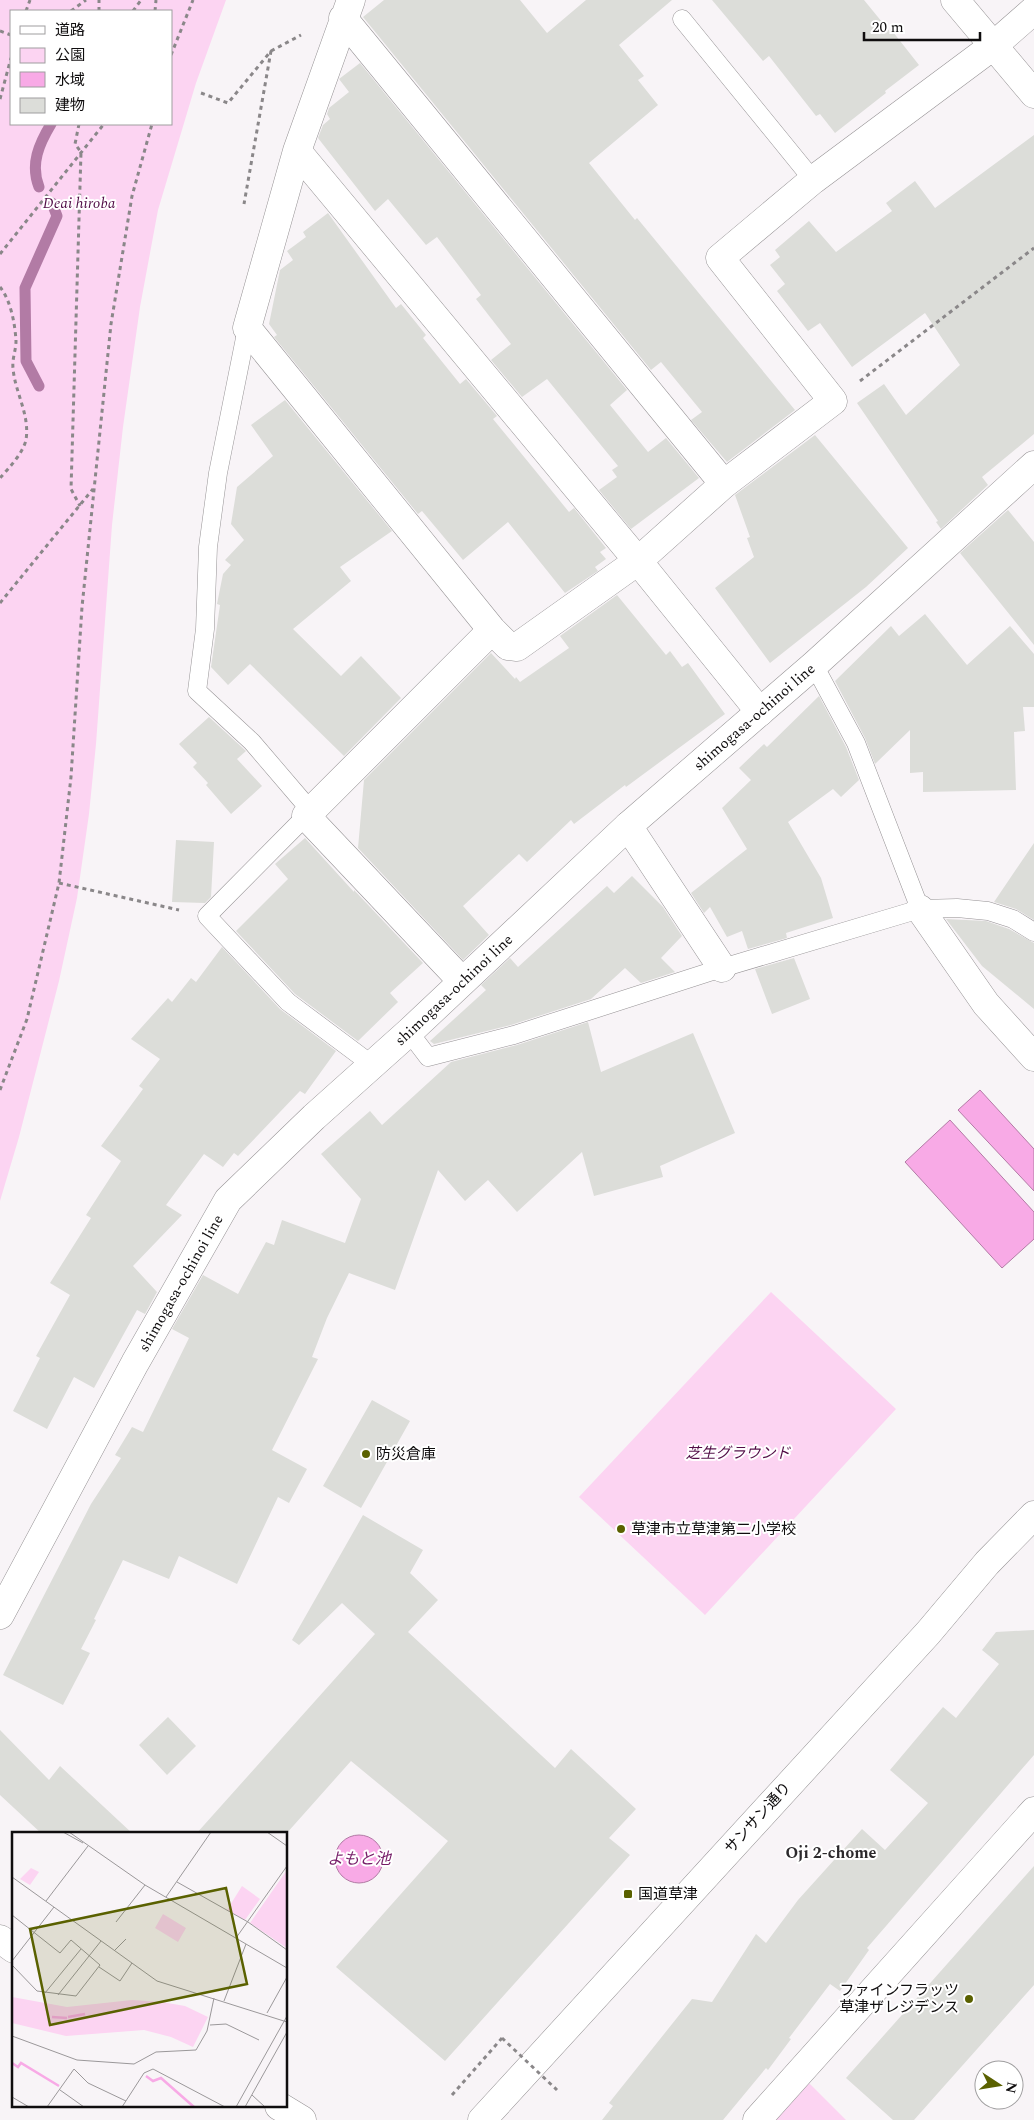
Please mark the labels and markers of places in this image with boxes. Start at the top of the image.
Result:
place label: 防災倉庫 [376,1443,436,1466]
marker: 防災倉庫 [360,1448,372,1460]
place label: 草津市立草津第二小学校 [631,1518,796,1541]
marker: 草津市立草津第二小学校 [615,1523,627,1535]
place label: 国道草津 [638,1883,698,1906]
marker: 国道草津 [622,1888,634,1900]
place label: ファインフラッツ 草津ザレジデンス [839,1979,959,2019]
marker: ファインフラッツ 草津ザレジデンス [963,1993,975,2005]

